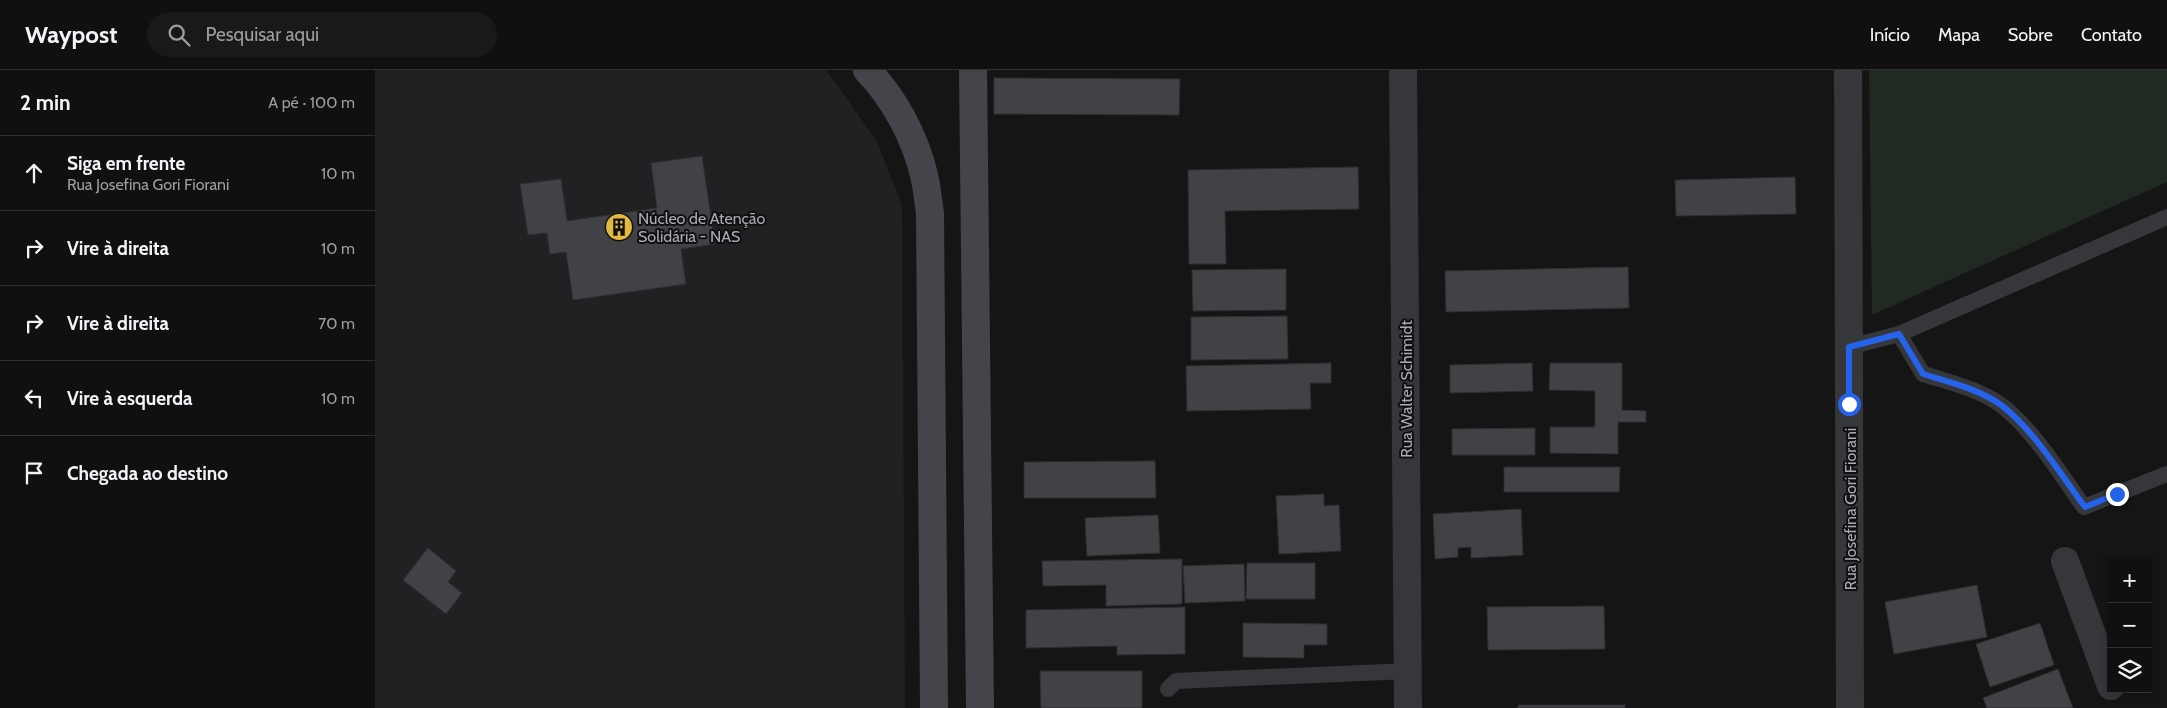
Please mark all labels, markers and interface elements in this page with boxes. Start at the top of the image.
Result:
search box [147,12,497,57]
text: Waypost [25,20,117,49]
icon: search [165,21,193,49]
text: Pesquisar aqui [205,23,319,46]
text: Início [1870,24,1910,46]
text: Mapa [1938,24,1980,46]
text: Sobre [2008,24,2053,46]
text: Contato [2081,24,2142,46]
text: 2 min [20,90,71,115]
text: A pé · 100 m [268,93,355,112]
text: Siga em frente [67,152,185,175]
icon: ahead [20,159,48,187]
text: 10 m [321,164,355,183]
text: Rua Josefina Gori Fiorani [67,175,229,194]
place label: Núcleo de Atenção Solidária - NAS [638,209,766,246]
building icon: Núcleo de Atenção Solidária - NAS [604,212,634,242]
icon: right [20,234,48,262]
text: Vire à direita [67,237,169,260]
text: 10 m [321,239,355,258]
icon: right [20,309,48,337]
text: Vire à direita [67,312,169,335]
text: 70 m [318,314,355,333]
street label: Rua Walter Schimidt [1397,320,1416,458]
icon: left [20,384,48,412]
text: Vire à esquerda [67,387,193,410]
text: 10 m [321,389,355,408]
route start [1838,393,1861,416]
street label: Rua Josefina Gori Fiorani [1841,428,1860,590]
icon: arrive [20,459,48,487]
text: Chegada ao destino [67,462,228,485]
route end [2106,483,2129,506]
map controls [2107,558,2152,693]
button: + [2107,558,2152,603]
button: − [2107,603,2152,648]
button: layers [2107,648,2152,693]

